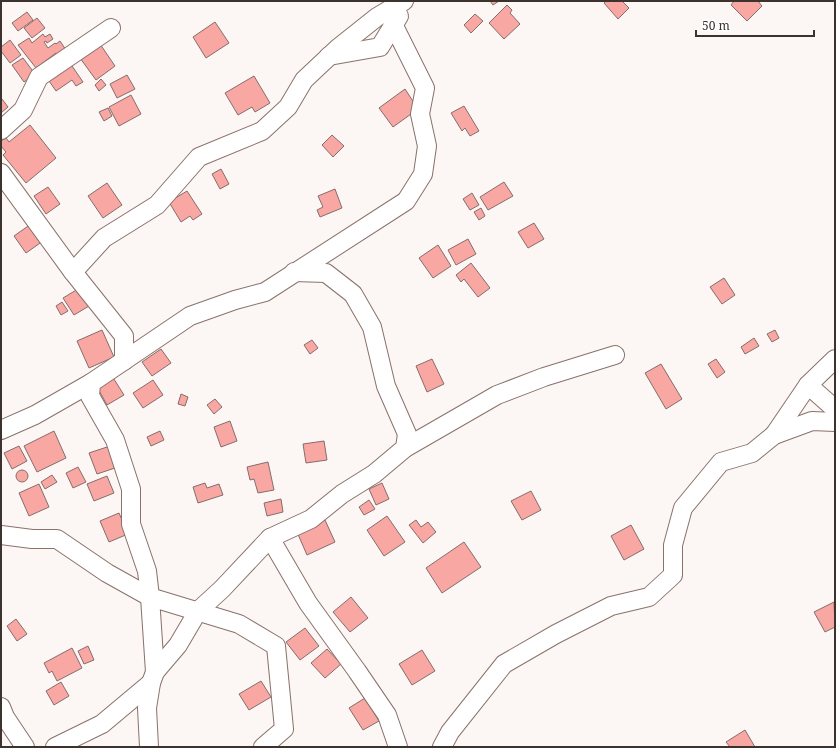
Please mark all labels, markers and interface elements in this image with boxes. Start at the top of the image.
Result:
scale bar [696,12,814,38]
text: 50 m [702,17,730,34]

